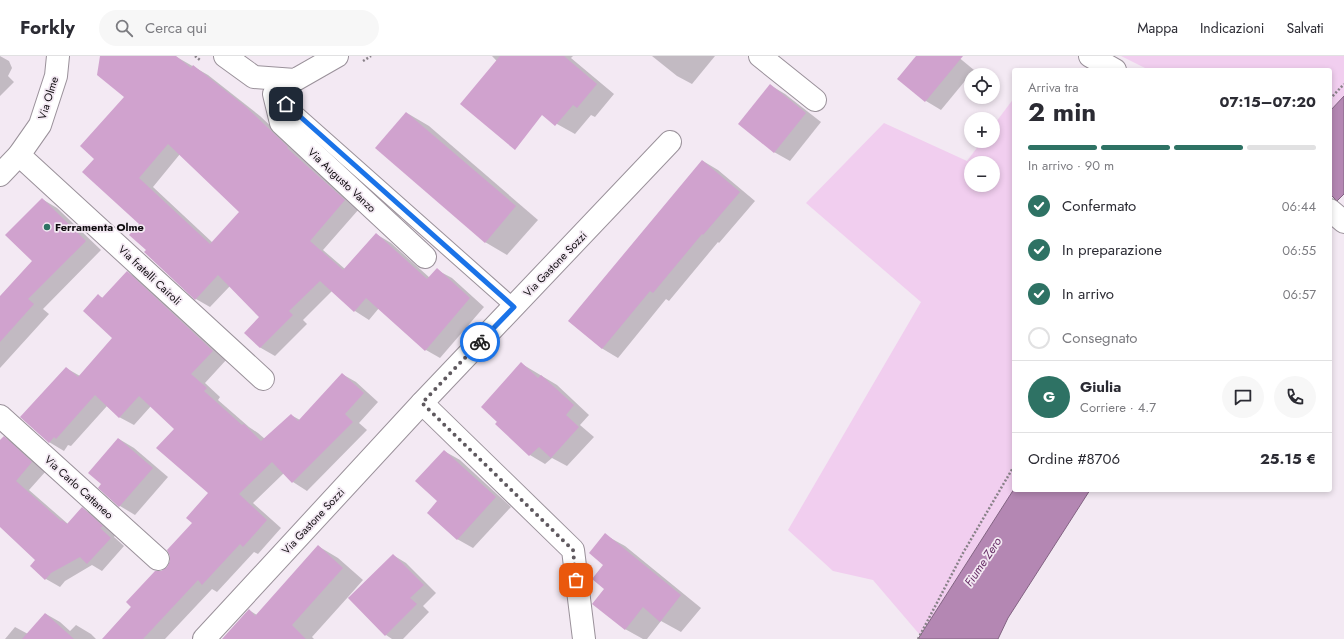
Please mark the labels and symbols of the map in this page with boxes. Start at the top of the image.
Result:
street label: Via Olme [34,74,62,121]
pin [269,87,303,121]
street label: Via Augusto Vanzo [304,144,380,216]
place label: Ferramenta Olme [55,219,144,235]
marker: Ferramenta Olme [42,222,52,232]
street label: Via Gastone Sozzi [520,228,591,300]
street label: Via fratelli Cairoli [115,241,185,309]
courier [460,322,500,362]
street label: Via Carlo Cattaneo [41,452,117,522]
street label: Via Gastone Sozzi [278,484,348,558]
water label: Fiume Zero [960,533,1006,590]
pin [559,563,593,597]

